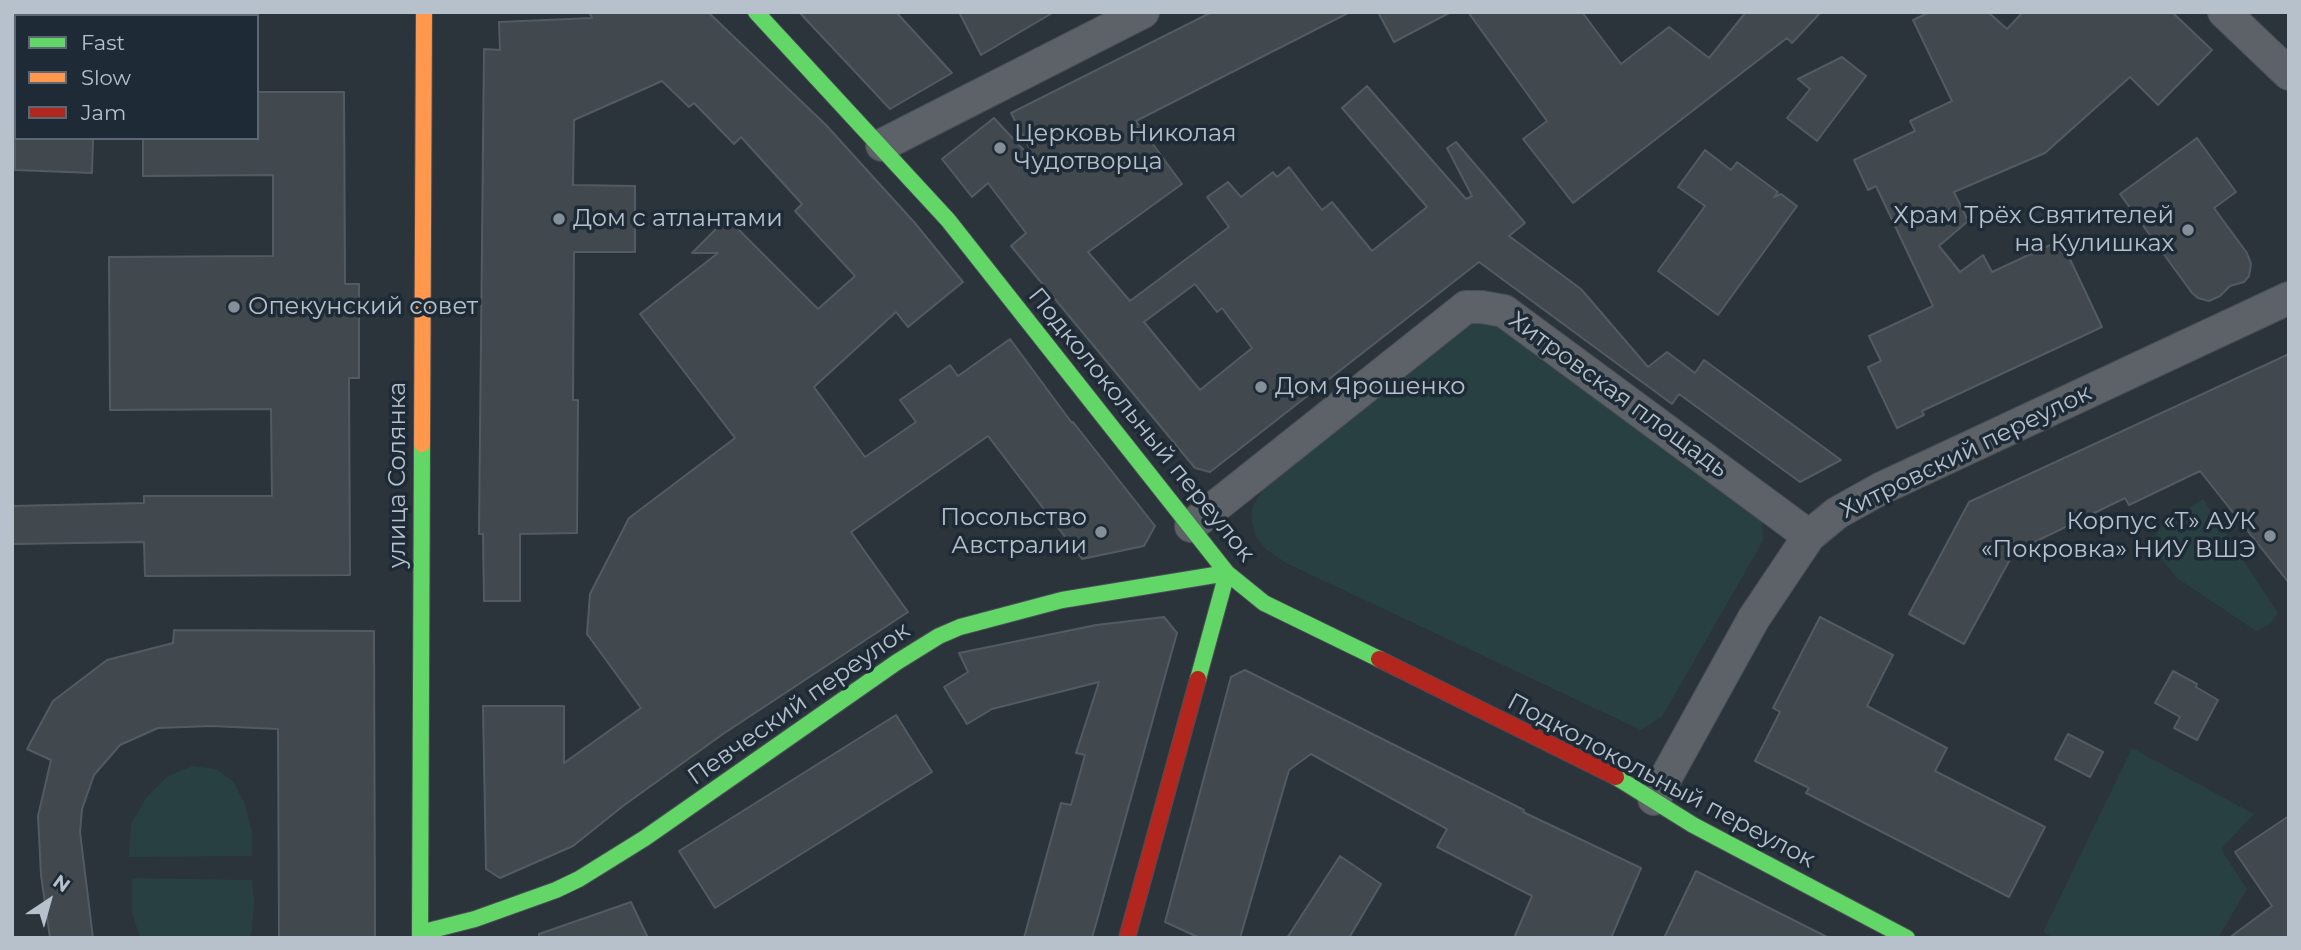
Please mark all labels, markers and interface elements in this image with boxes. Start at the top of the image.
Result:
legend [14,14,259,140]
text: Fast [81,30,125,55]
text: Slow [81,65,131,90]
text: Jam [81,100,126,125]
place label: Церковь Николая Чудотворца [1014,120,1237,176]
marker: Церковь Николая Чудотворца [992,140,1008,156]
place label: Храм Трёх Святителей на Кулишках [1893,202,2174,258]
place label: Дом с атлантами [573,205,783,233]
marker: Дом с атлантами [551,211,567,227]
marker: Храм Трёх Святителей на Кулишках [2180,222,2196,238]
street label: Подколокольный переулок [1021,282,1261,568]
place label: Опекунский совет [248,293,478,321]
marker: Опекунский совет [226,299,242,315]
street label: Хитровская площадь [1503,306,1733,484]
place label: Дом Ярошенко [1275,373,1466,401]
marker: Дом Ярошенко [1253,379,1269,395]
street label: Хитровский переулок [1836,379,2096,525]
street label: улица Солянка [384,382,412,568]
place label: Посольство Австралии [940,504,1087,560]
place label: Корпус «Т» АУК «Покровка» НИУ ВШЭ [1981,508,2256,564]
marker: Посольство Австралии [1093,524,1109,540]
marker: Корпус «Т» АУК «Покровка» НИУ ВШЭ [2262,528,2278,544]
street label: Певческий переулок [682,616,916,792]
street label: Подколокольный переулок [1502,687,1820,875]
north arrow [14,866,84,936]
text: N [49,870,75,897]

